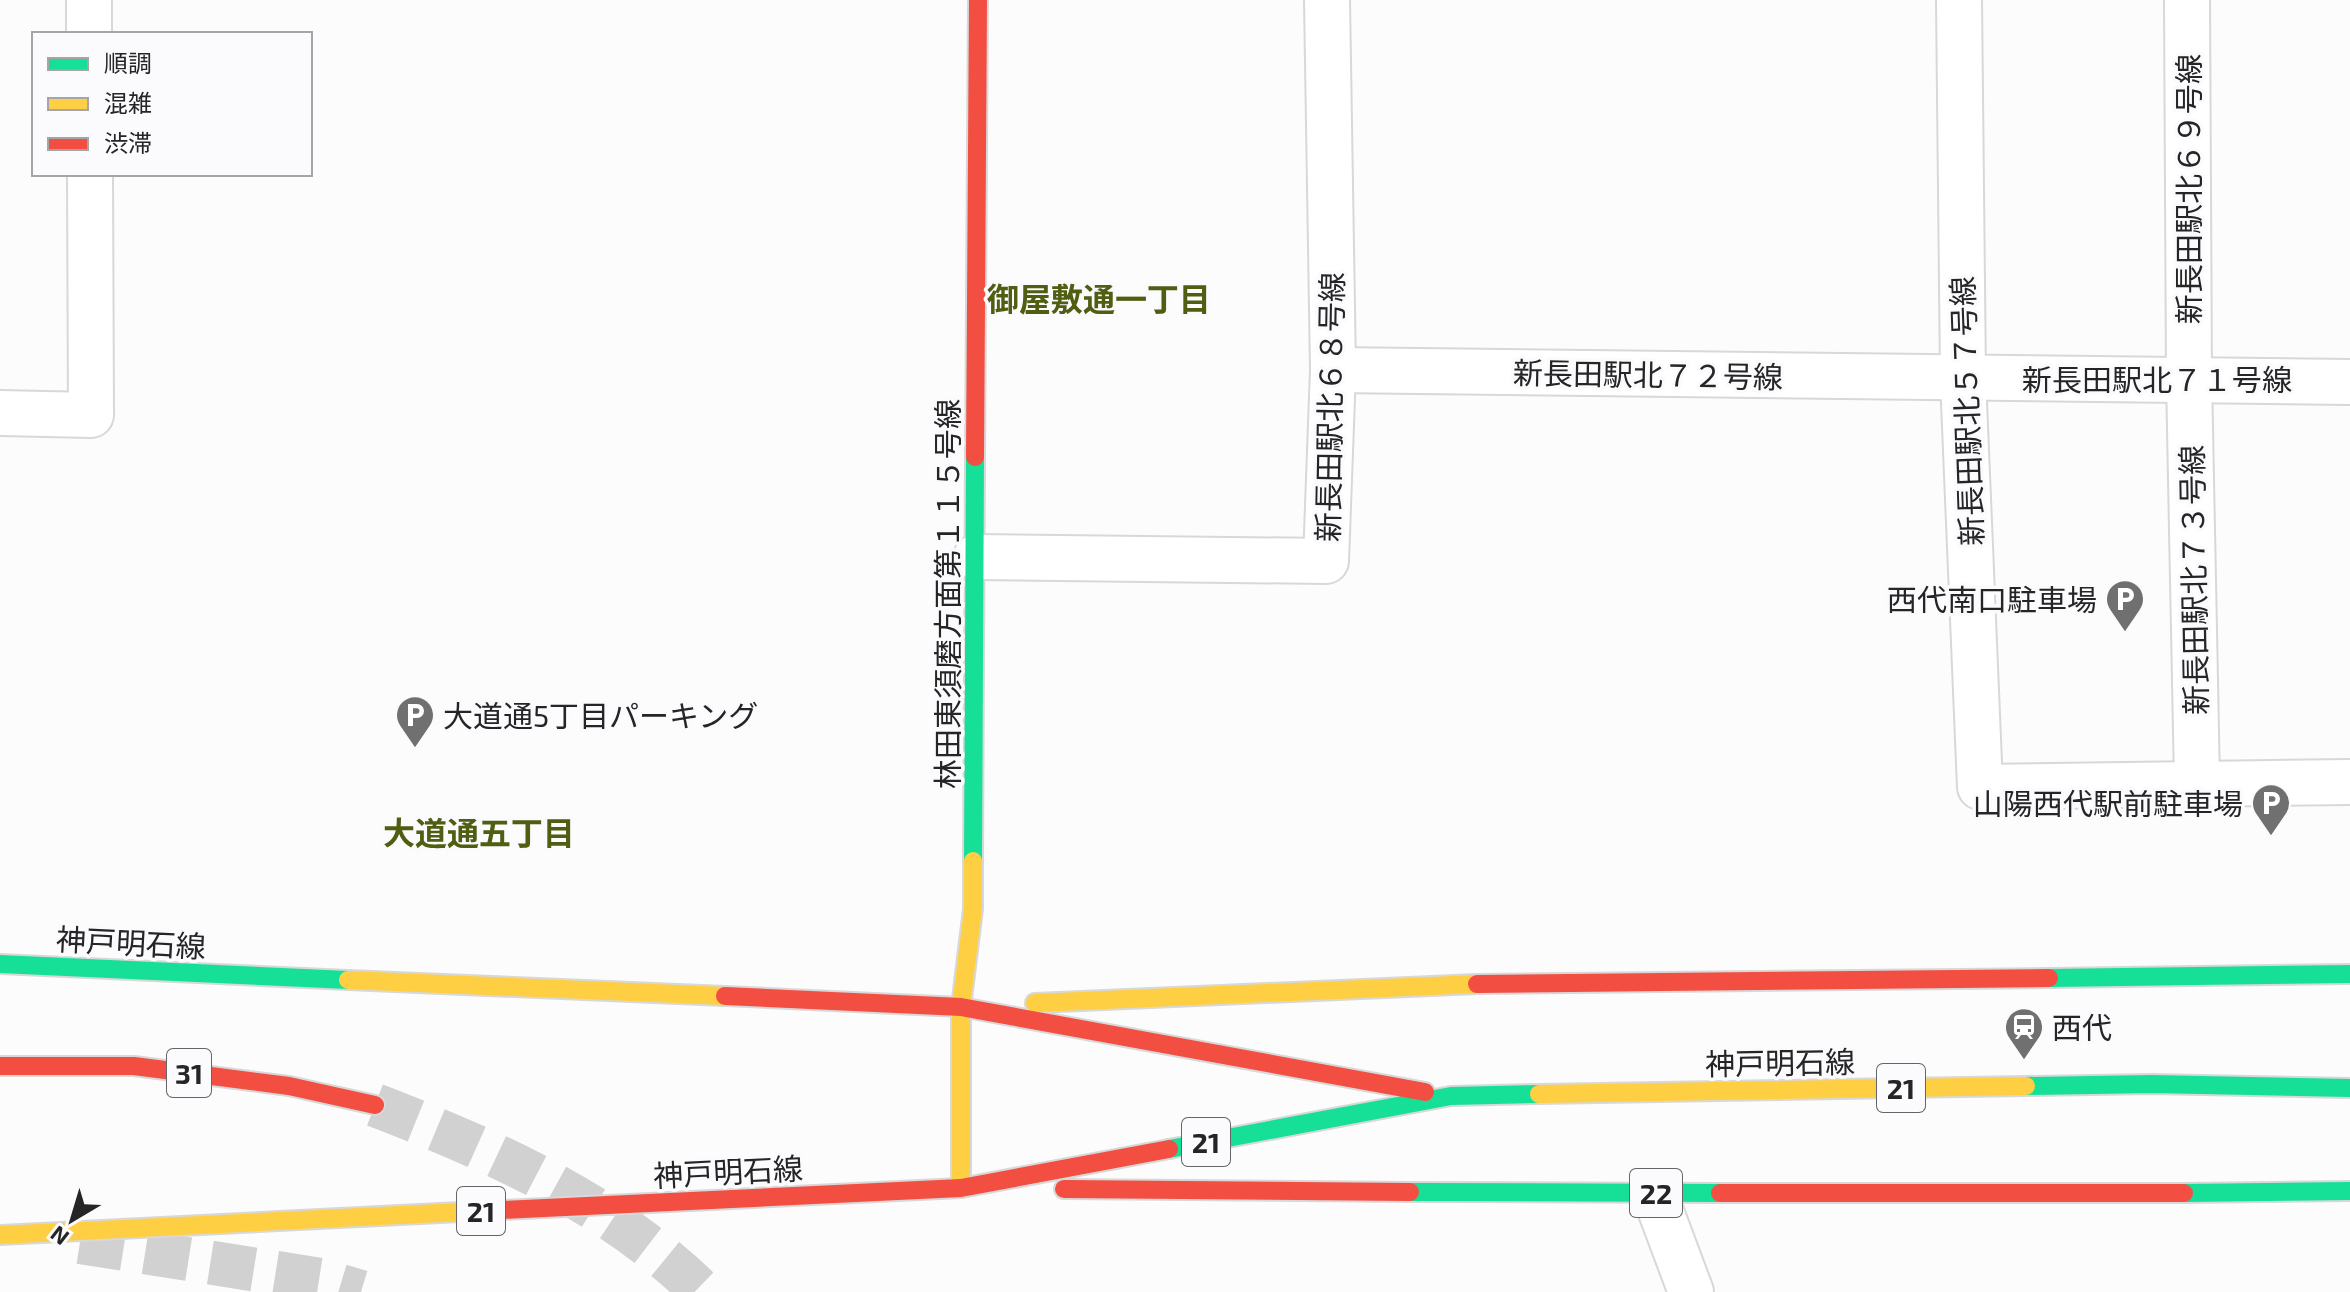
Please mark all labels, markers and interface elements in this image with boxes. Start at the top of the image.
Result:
legend [32,32,312,176]
text: 順調 [104,48,152,77]
street label: 新長田駅北６９号線 [2170,54,2206,324]
text: 混雑 [104,88,152,117]
text: 渋滞 [104,128,152,157]
street label: 新長田駅北６８号線 [1309,272,1349,542]
street label: 新長田駅北５７号線 [1943,275,1989,547]
district label: 御屋敷通一丁目 [987,279,1211,317]
street label: 新長田駅北７２号線 [1513,354,1783,394]
street label: 新長田駅北７１号線 [2022,361,2292,397]
street label: 林田東須磨方面第１１５号線 [929,399,965,789]
street label: 新長田駅北７３号線 [2173,445,2213,715]
parking icon: 西代南口駐車場 [2104,578,2146,633]
place label: 西代南口駐車場 [1887,581,2097,617]
parking icon: 大道通5丁目パーキング [394,694,436,749]
place label: 大道通5丁目パーキング [443,697,758,733]
parking icon: 山陽西代駅前駐車場 [2250,782,2292,837]
place label: 山陽西代駅前駐車場 [1973,785,2243,821]
district label: 大道通五丁目 [383,813,575,851]
street label: 神戸明石線 [55,920,207,964]
station icon: 西代 [2003,1006,2045,1061]
place label: 西代 [2052,1009,2112,1045]
street label: 神戸明石線 [1705,1043,1855,1081]
road number: 31 [167,1049,211,1097]
road number: 21 [1877,1064,1925,1112]
road number: 21 [1182,1118,1230,1166]
street label: 神戸明石線 [652,1149,804,1193]
road number: 22 [1630,1169,1682,1217]
north arrow [32,1180,112,1260]
road number: 21 [457,1187,505,1235]
text: N [45,1221,73,1252]

